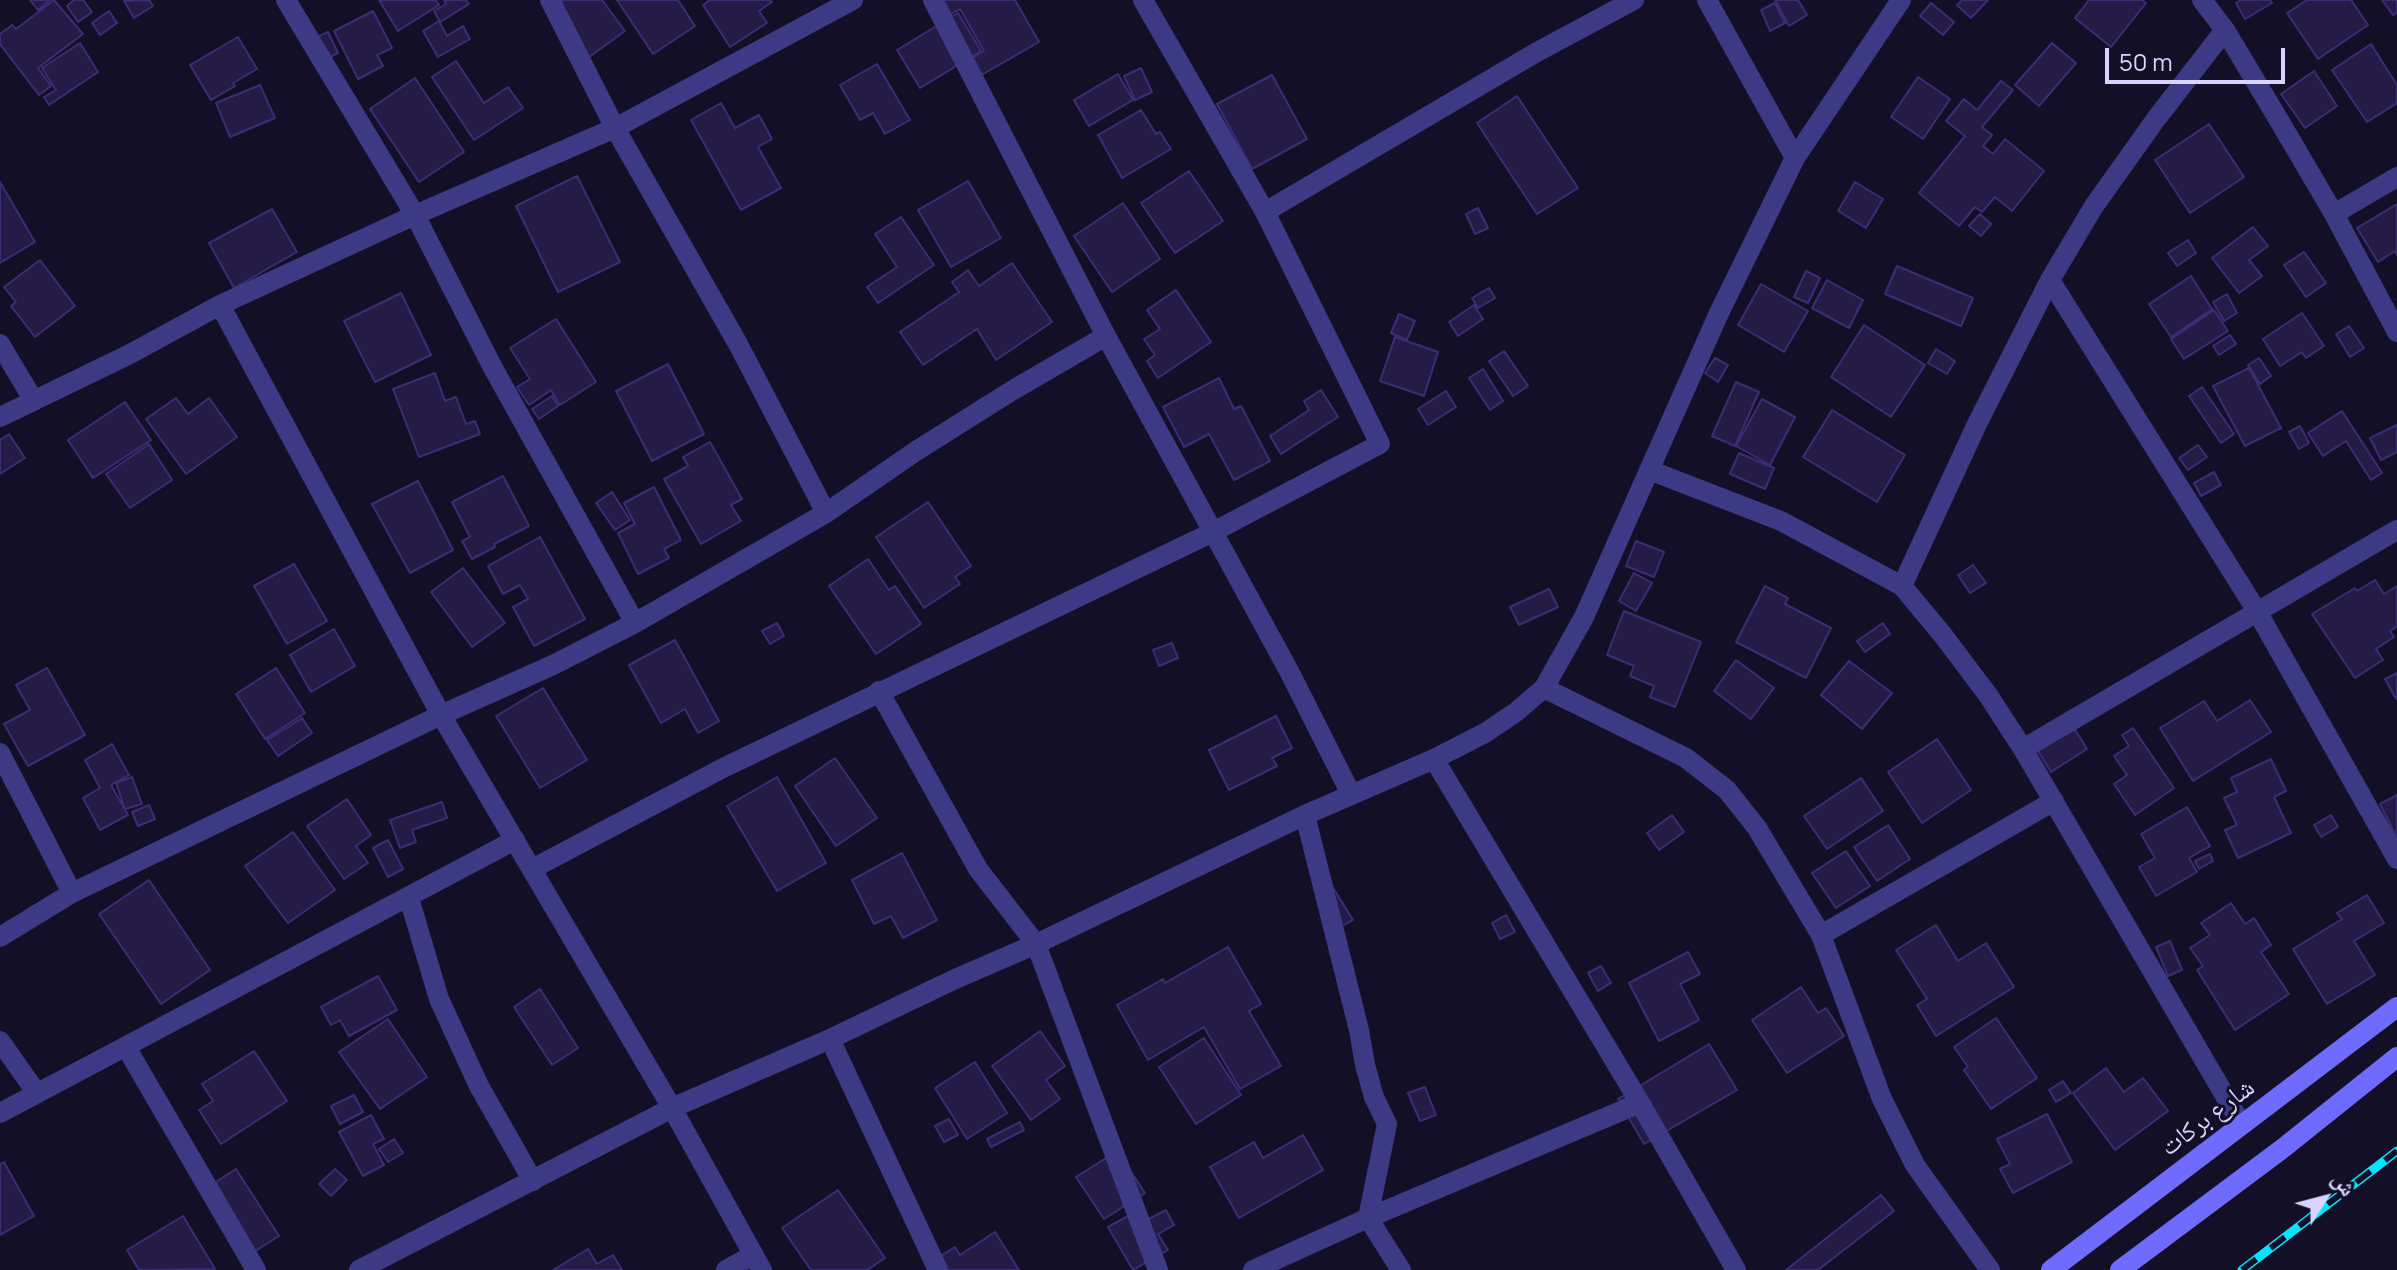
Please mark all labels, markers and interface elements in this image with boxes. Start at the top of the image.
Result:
scale bar [2109,32,2289,82]
text: 50 m [2119,45,2173,78]
street label: شارع بركات [2155,1073,2261,1163]
north arrow [2285,1158,2365,1238]
text: ش [2325,1166,2363,1202]

